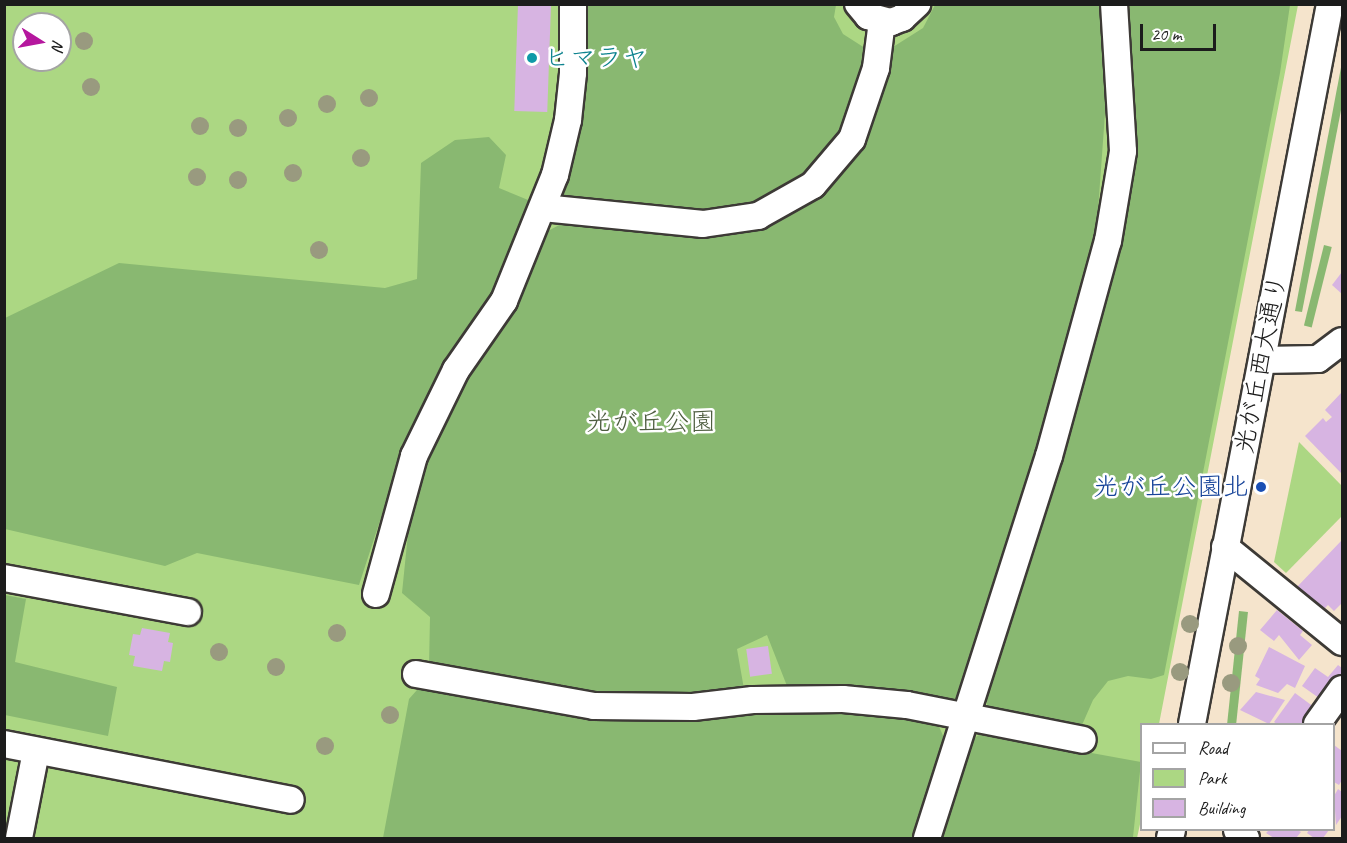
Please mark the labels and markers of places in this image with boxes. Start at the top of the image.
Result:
place label: ヒマラヤ [544,42,648,74]
marker: ヒマラヤ [525,51,539,65]
place label: 光が丘公園北 [1093,471,1249,503]
marker: 光が丘公園北 [1254,480,1268,494]

